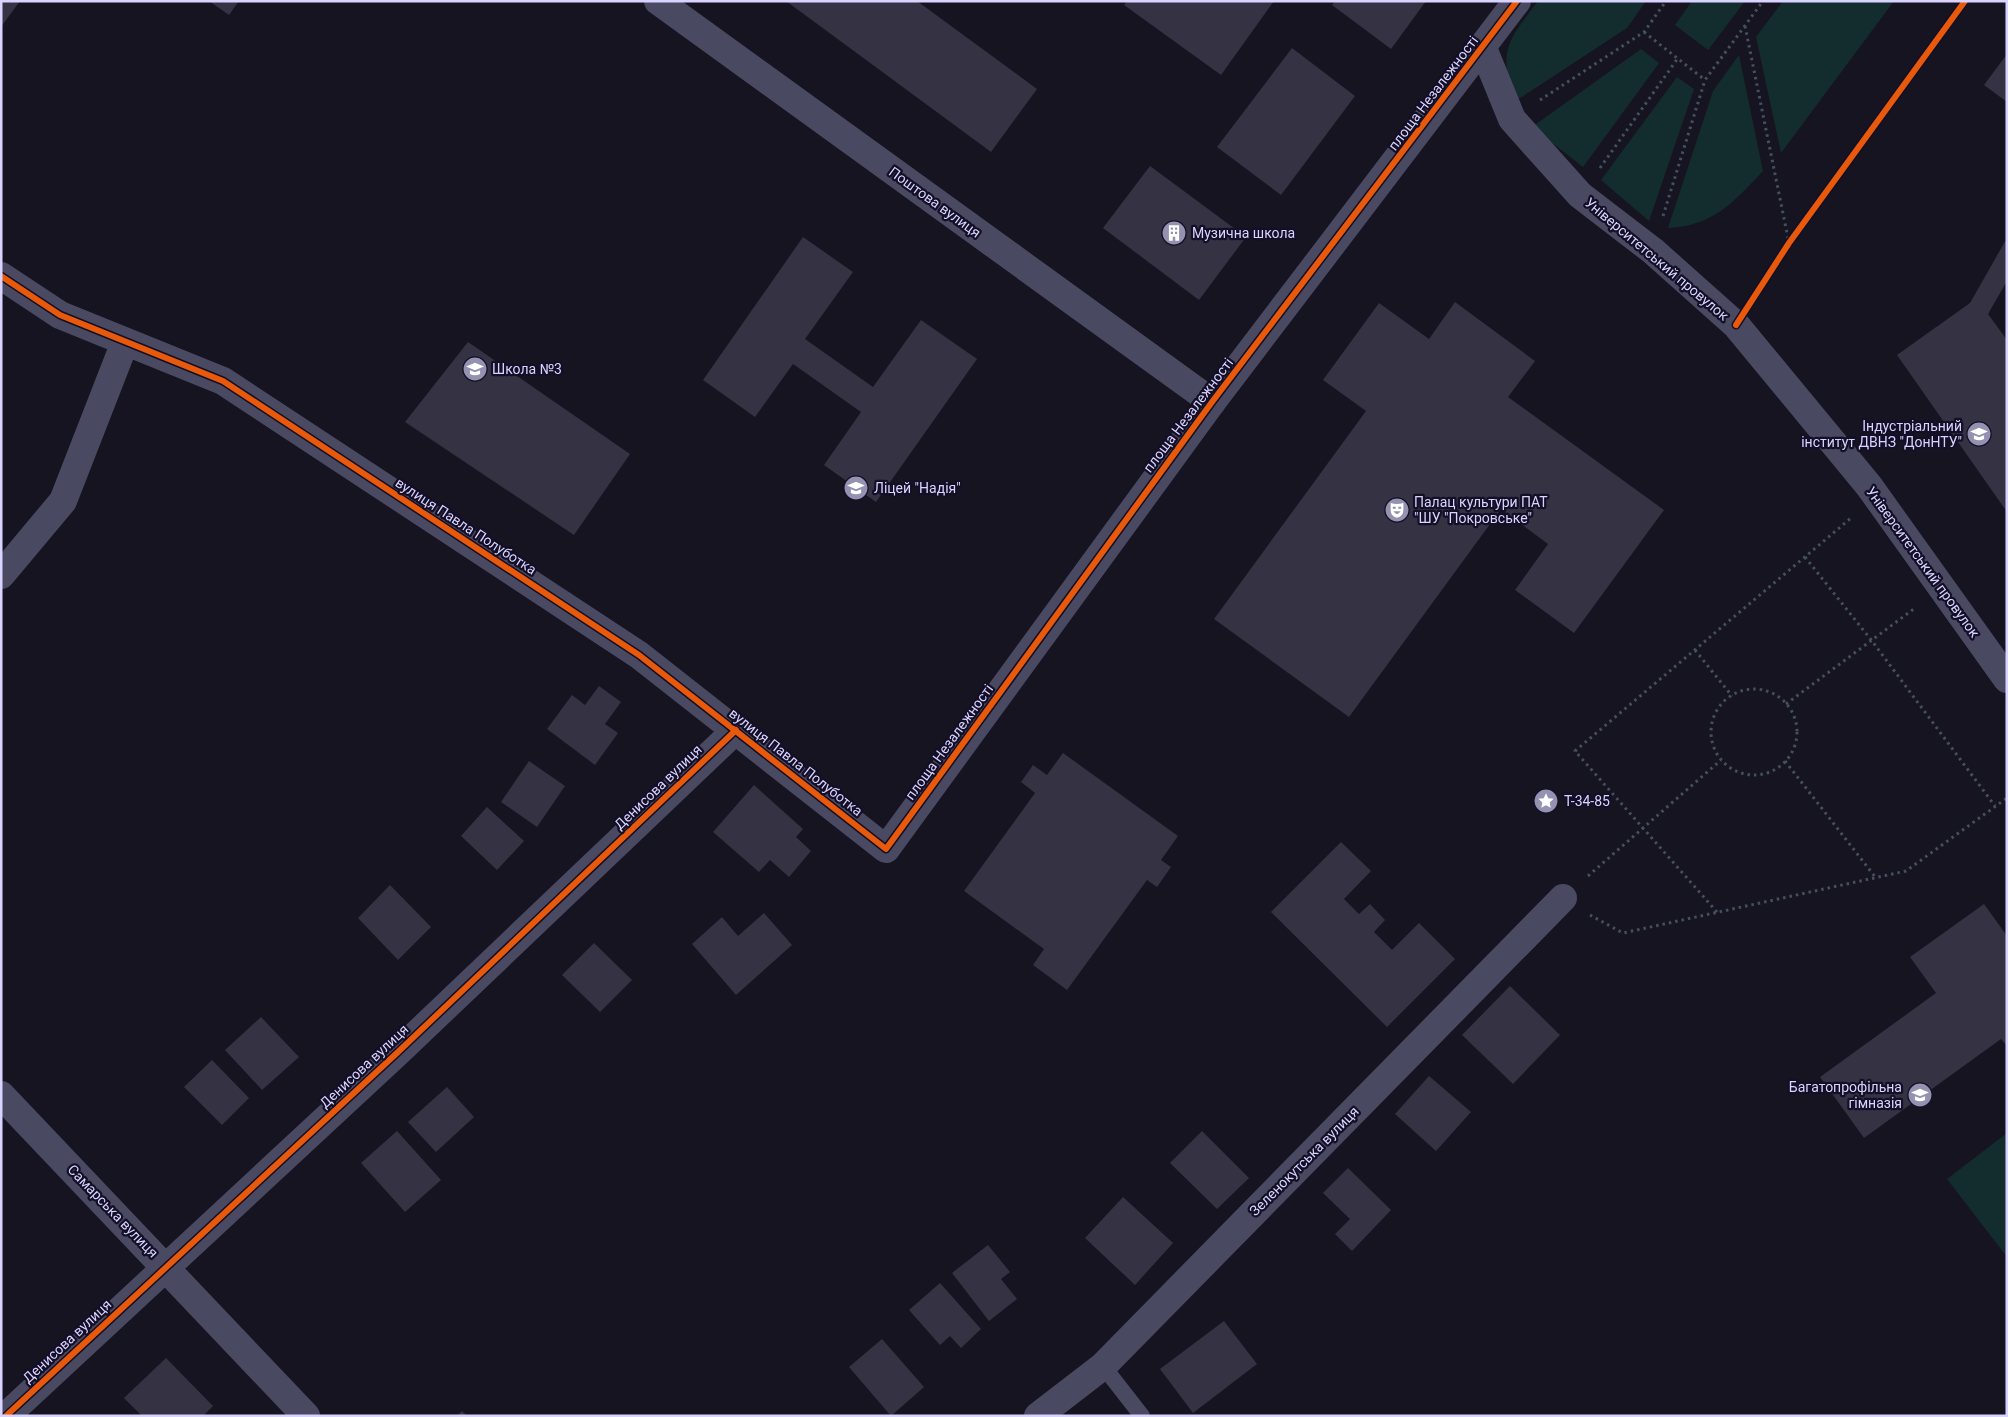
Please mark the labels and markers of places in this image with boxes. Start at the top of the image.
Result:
building icon: Музична школа [1161,220,1187,246]
place label: Музична школа [1192,225,1295,241]
school or university icon: Школа №3 [462,356,488,382]
place label: Школа №3 [492,361,562,377]
place label: Індустріальний інститут ДВНЗ "ДонНТУ" [1801,418,1962,450]
school or university icon: Індустріальний інститут ДВНЗ "ДонНТУ" [1966,421,1992,447]
school or university icon: Ліцей "Надія" [843,475,869,501]
place label: Ліцей "Надія" [874,480,961,496]
place label: Палац культури ПАТ "ШУ "Покровське" [1414,494,1548,526]
theatre icon: Палац культури ПАТ "ШУ "Покровське" [1384,497,1410,523]
place icon: Т-34-85 [1533,788,1559,814]
place label: Т-34-85 [1564,793,1610,809]
place label: Багатопрофільна гімназія [1789,1079,1902,1111]
school or university icon: Багатопрофільна гімназія [1907,1082,1933,1108]

